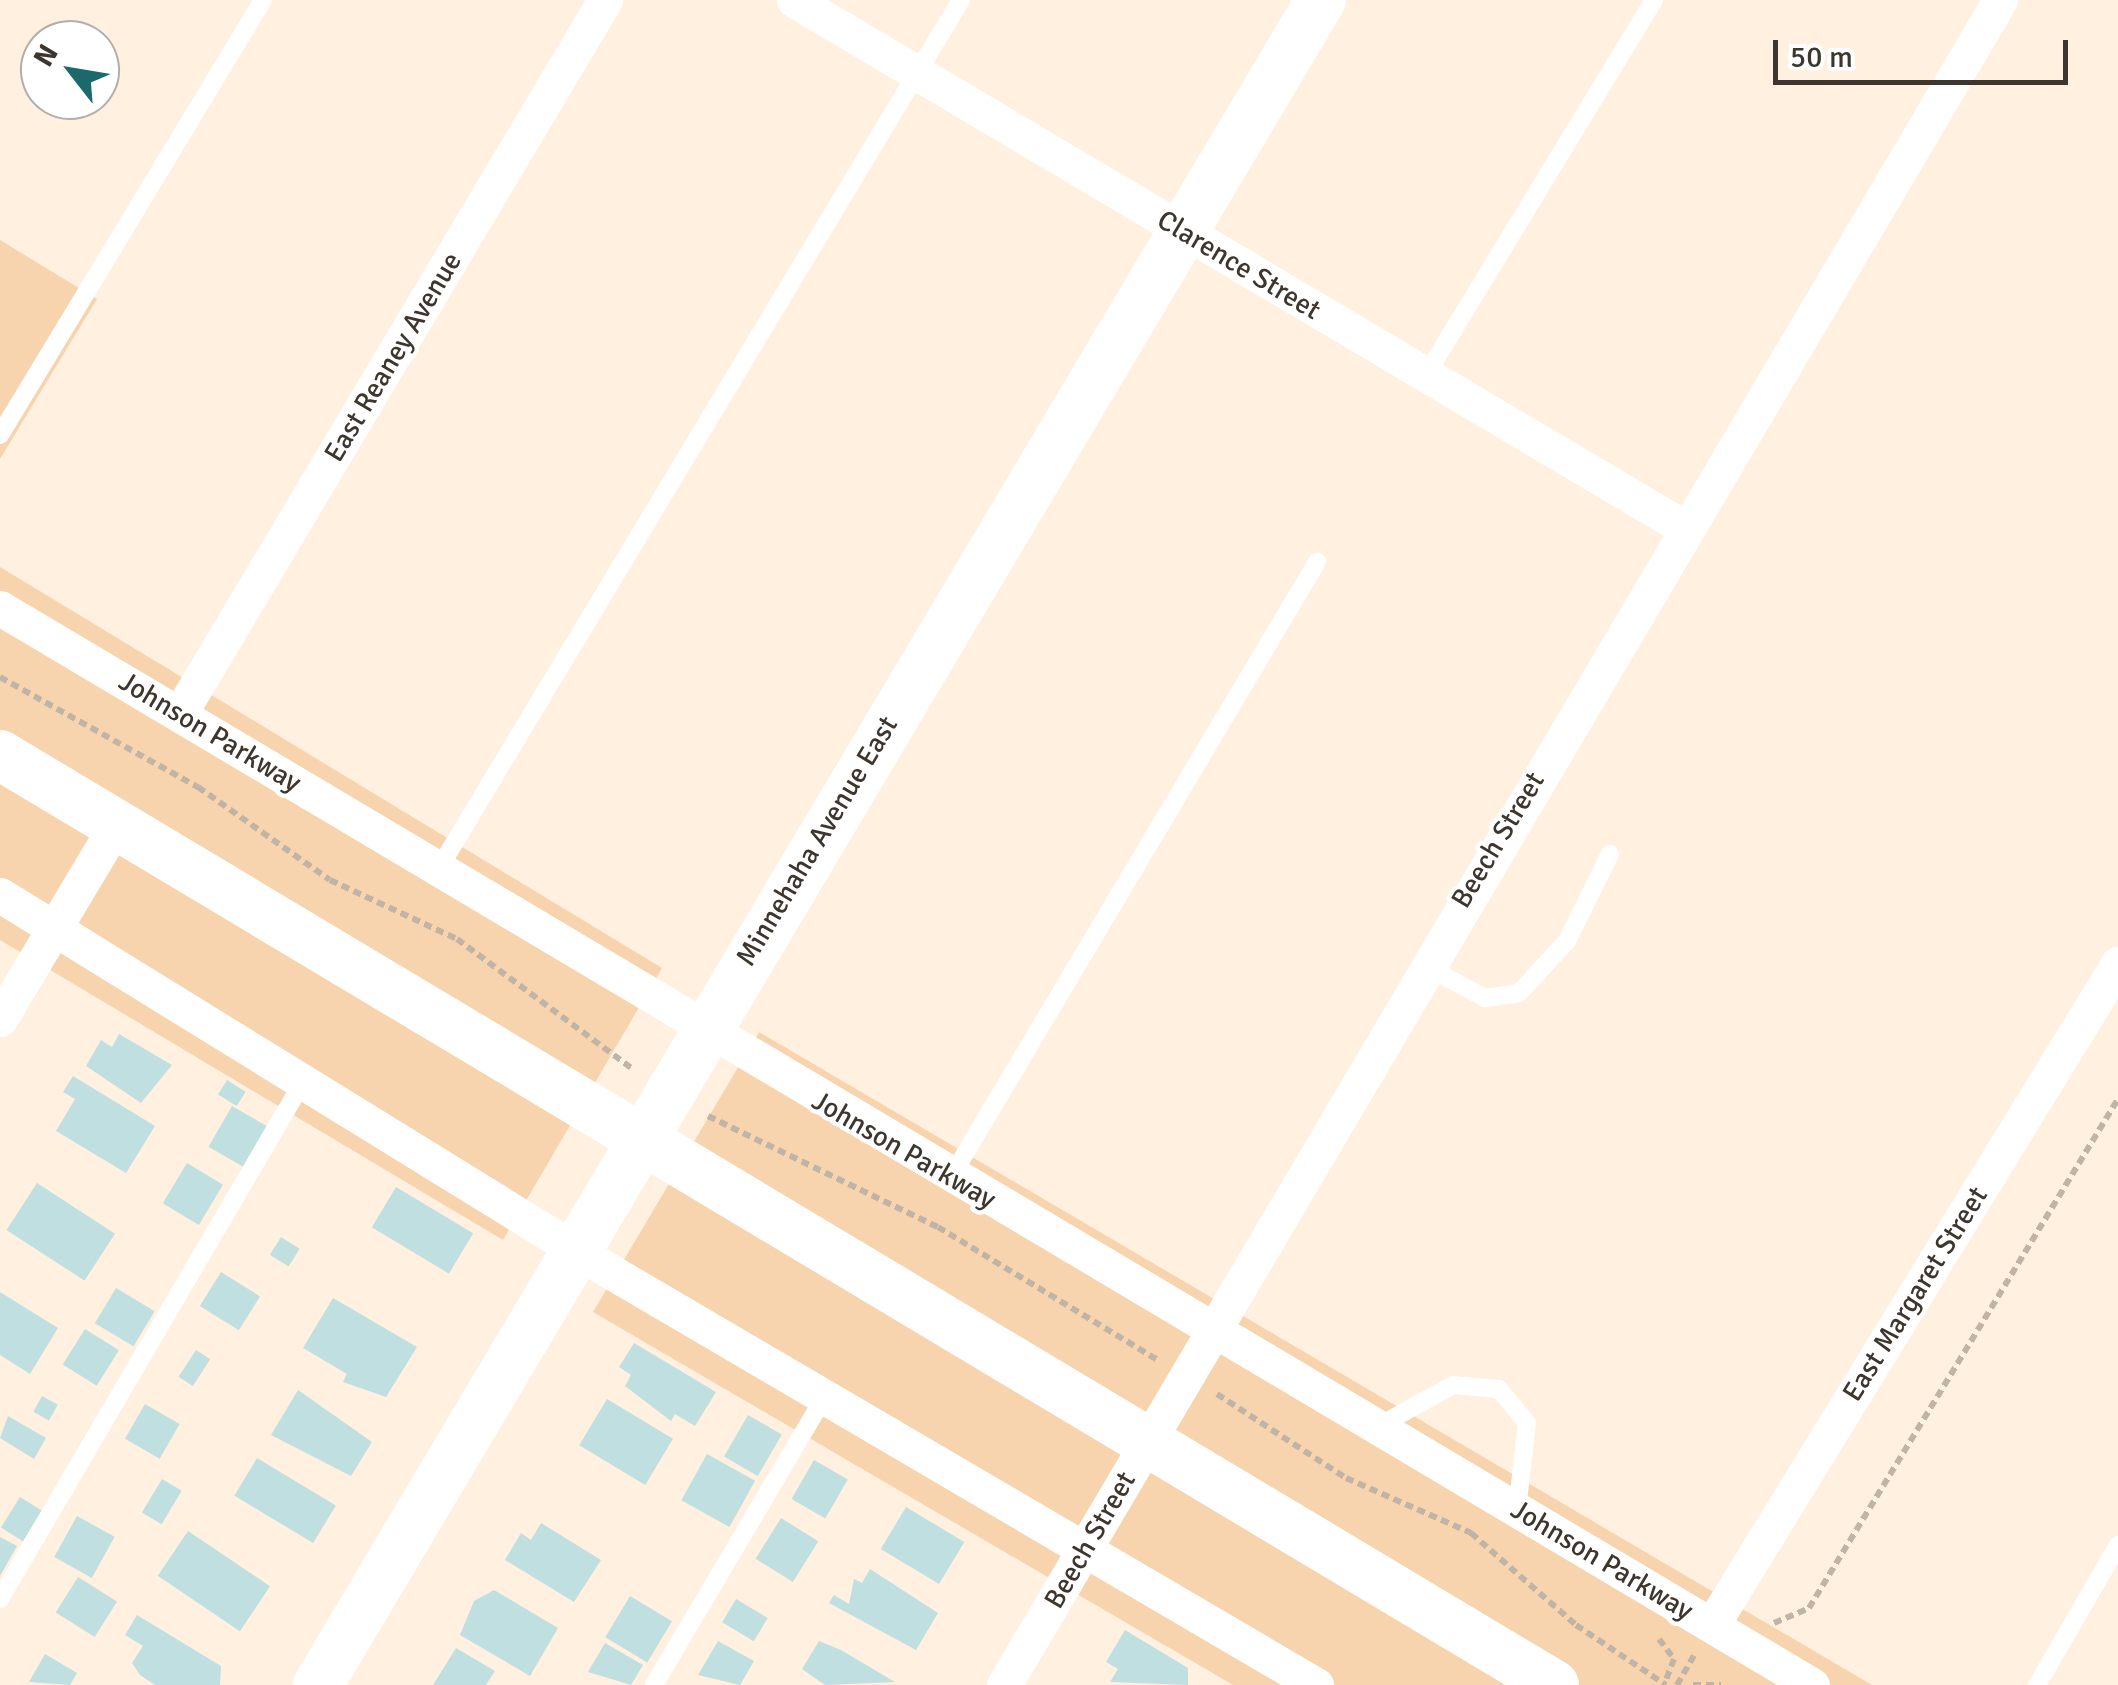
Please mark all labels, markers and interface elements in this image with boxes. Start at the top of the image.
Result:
north arrow [20,20,120,120]
scale bar [1778,20,2073,82]
text: N [26,38,66,73]
text: 50 m [1790,39,1853,76]
street label: Clarence Street [1151,203,1327,327]
street label: East Reaney Avenue [317,246,469,468]
street label: Johnson Parkway [113,664,307,800]
street label: Minnehaha Avenue East [729,710,905,972]
street label: Beech Street [1444,766,1552,914]
street label: Johnson Parkway [806,1084,1002,1216]
street label: East Margaret Street [1835,1181,1995,1407]
street label: Beech Street [1037,1466,1143,1614]
street label: Johnson Parkway [1505,1492,1699,1628]

